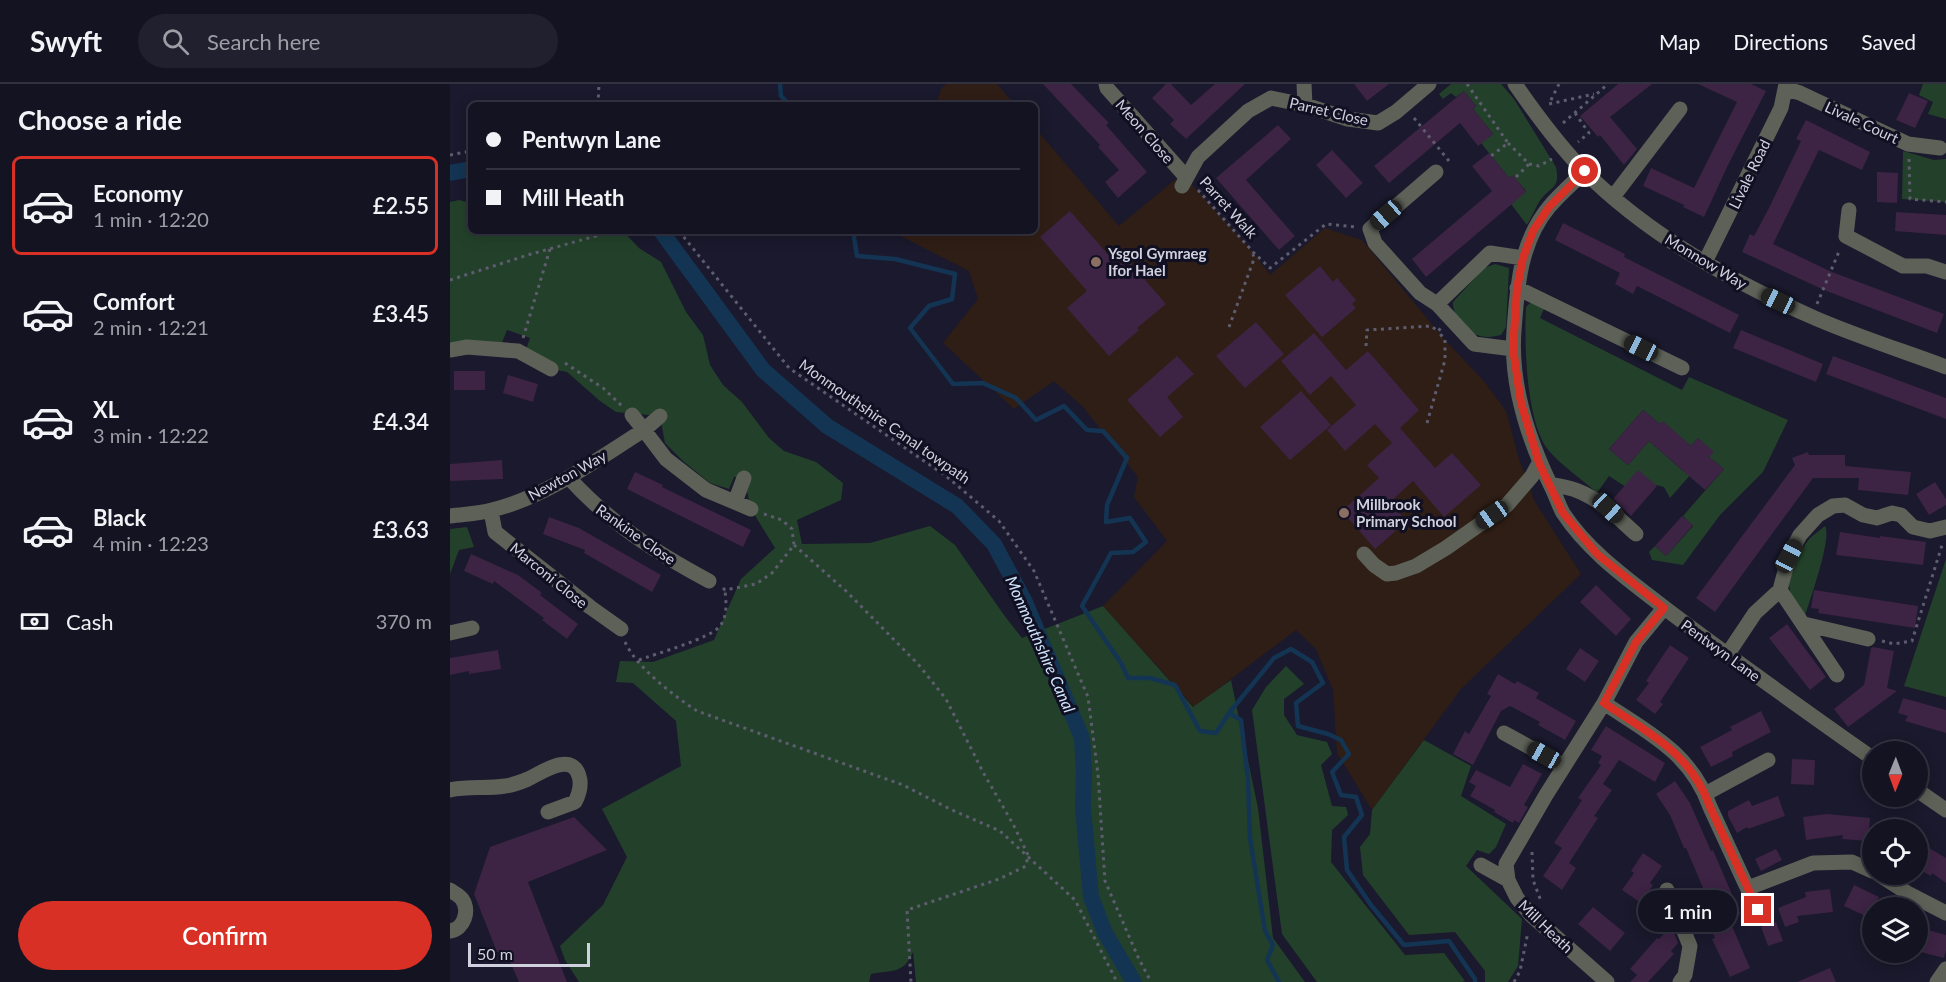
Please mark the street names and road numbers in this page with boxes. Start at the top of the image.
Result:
street label: Parret Close [1288,93,1370,129]
street label: Meon Close [1112,95,1178,167]
street label: Livale Court [1822,97,1902,147]
street label: Livale Road [1724,136,1774,212]
street label: Parret Walk [1197,172,1262,242]
street label: Monnow Way [1662,230,1750,293]
street label: Monmouthshire Canal towpath [796,355,974,487]
street label: Newton Way [525,446,609,504]
street label: Rankine Close [593,500,679,568]
street label: Marconi Close [507,538,591,612]
street label: Pentwyn Lane [1678,615,1764,685]
street label: Mill Heath [1515,896,1577,956]

